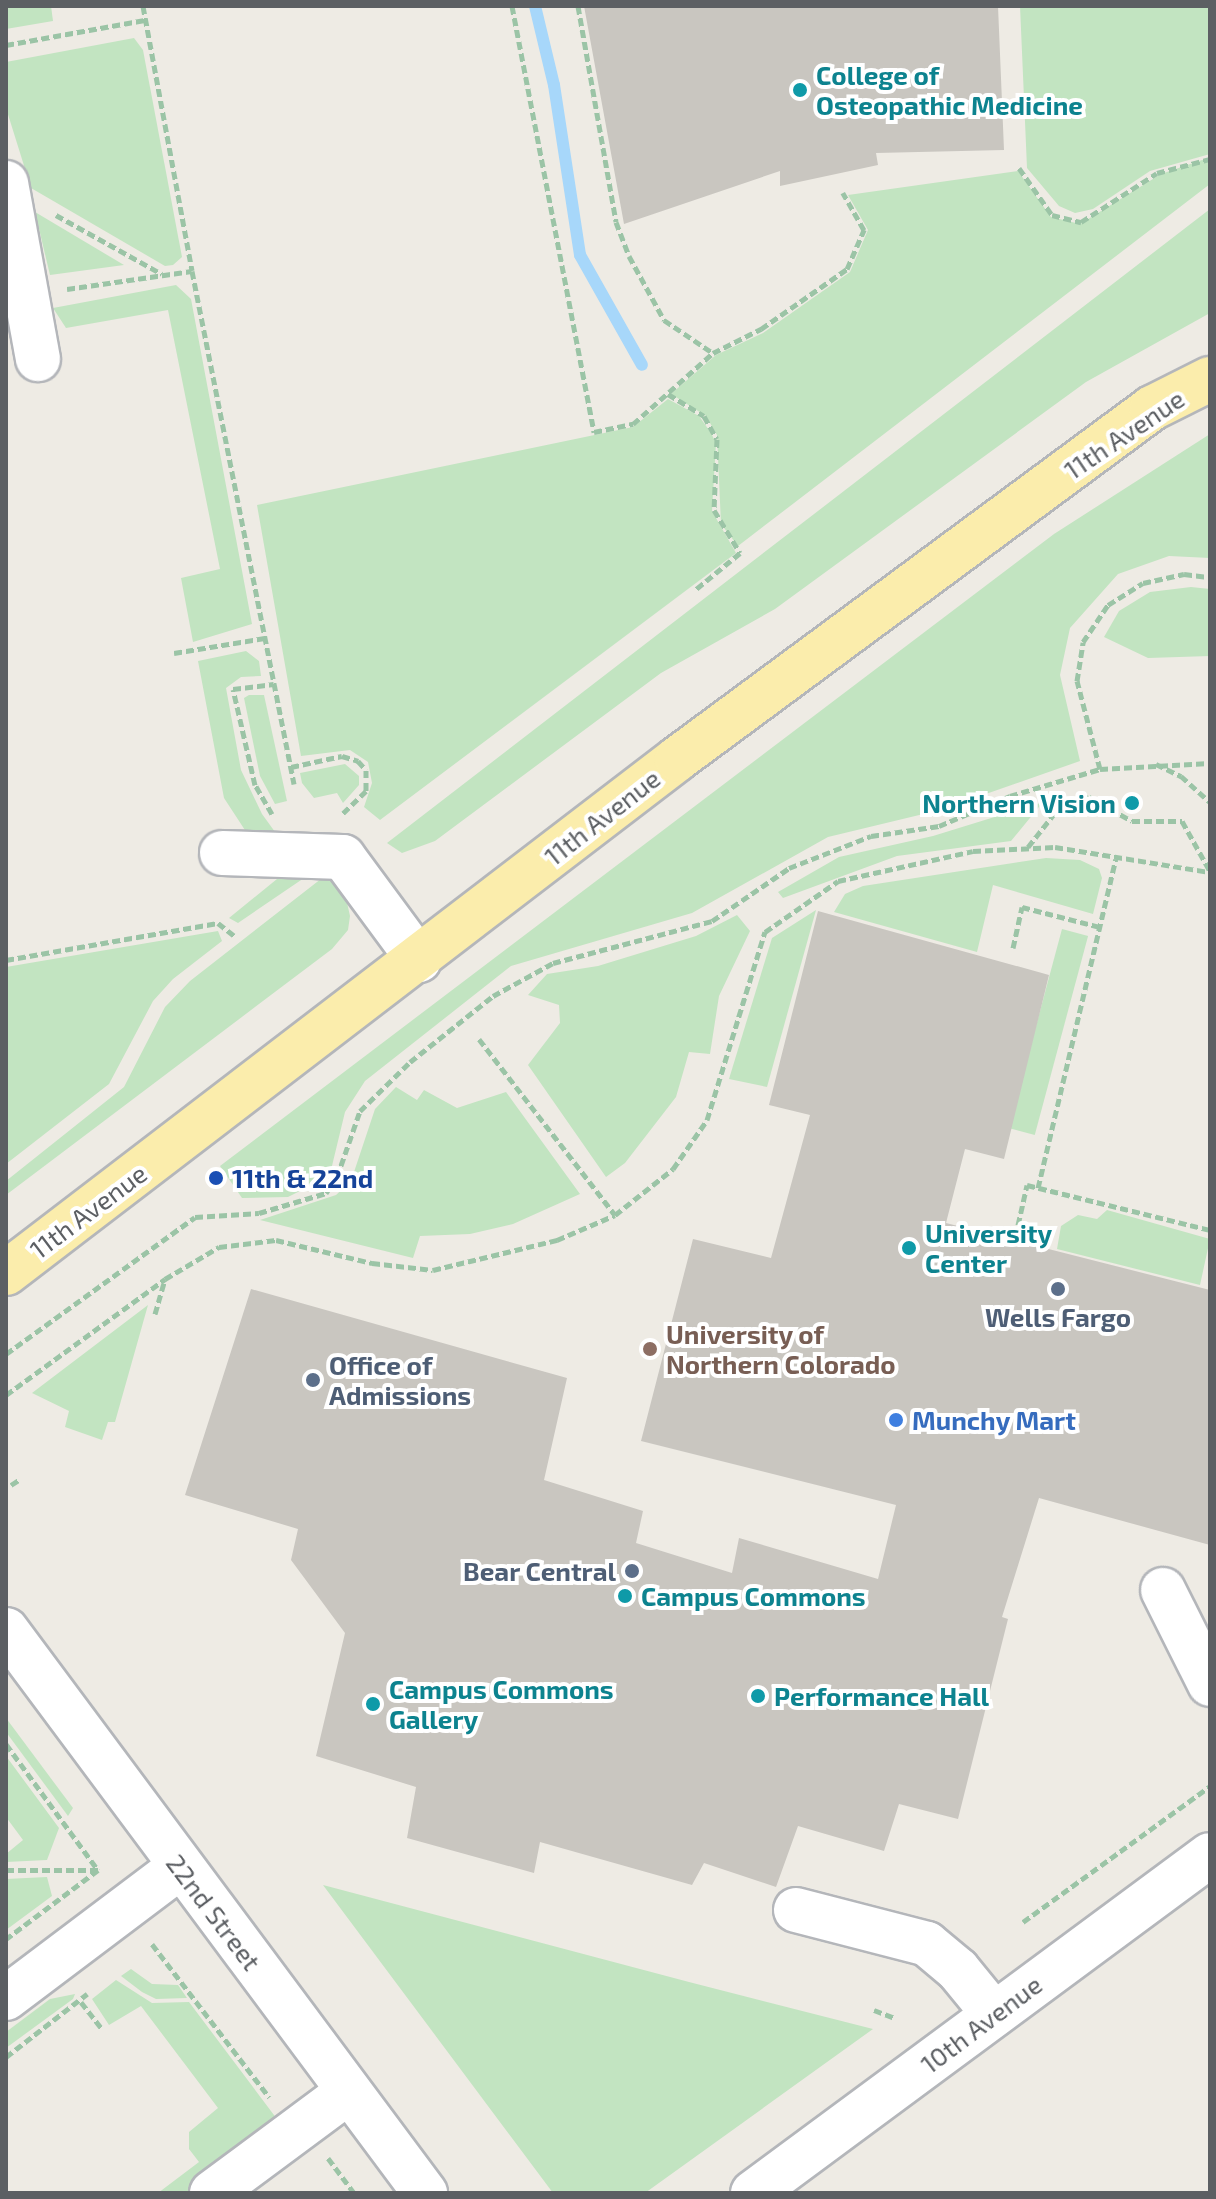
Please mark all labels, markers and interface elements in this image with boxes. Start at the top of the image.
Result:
place label: College of Osteopathic Medicine [816,59,1083,120]
marker: College of Osteopathic Medicine [791,81,809,99]
street label: 11th Avenue [1058,382,1190,486]
street label: 11th Avenue [538,762,666,872]
place label: Northern Vision [922,787,1116,819]
marker: Northern Vision [1123,794,1141,812]
street label: 11th Avenue [23,1157,153,1265]
place label: 11th & 22nd [232,1162,373,1194]
marker: 11th & 22nd [207,1169,225,1187]
place label: University Center [925,1217,1052,1278]
marker: University Center [900,1239,918,1257]
marker: Wells Fargo [1049,1280,1067,1298]
place label: Wells Fargo [985,1301,1131,1333]
place label: University of Northern Colorado [666,1318,896,1380]
marker: University of Northern Colorado [641,1340,659,1358]
place label: Office of Admissions [329,1349,471,1410]
marker: Office of Admissions [304,1371,322,1389]
place label: Munchy Mart [912,1404,1076,1436]
marker: Munchy Mart [887,1411,905,1429]
place label: Bear Central [463,1555,616,1587]
marker: Bear Central [623,1562,641,1580]
place label: Campus Commons [641,1580,866,1612]
marker: Campus Commons [616,1587,634,1605]
place label: Campus Commons Gallery [389,1673,614,1734]
place label: Performance Hall [774,1680,989,1712]
marker: Performance Hall [749,1687,767,1705]
marker: Campus Commons Gallery [364,1695,382,1713]
street label: 22nd Street [160,1848,268,1976]
street label: 10th Avenue [914,1968,1048,2080]

